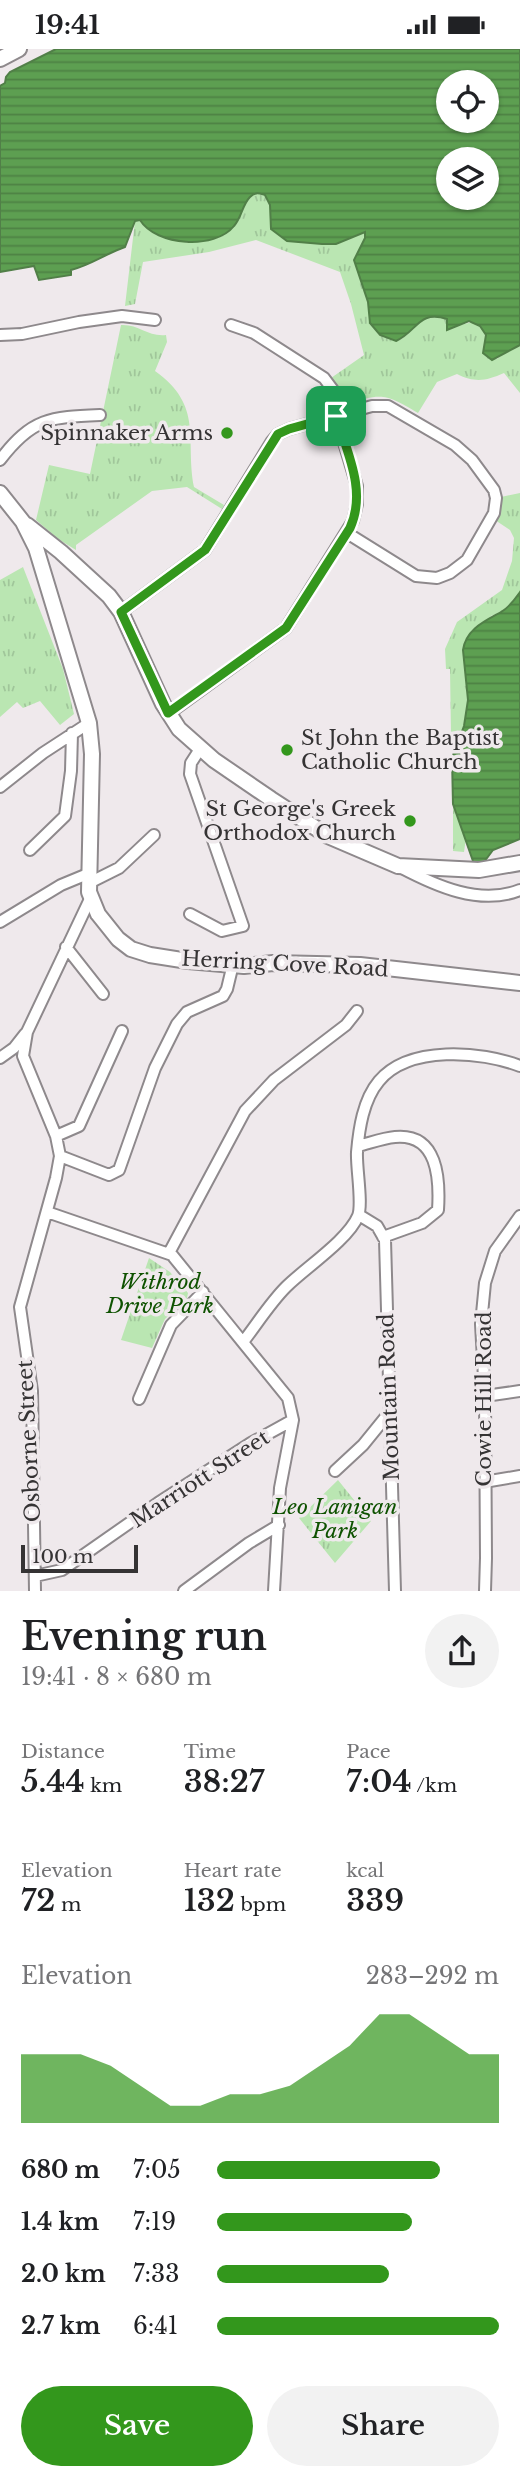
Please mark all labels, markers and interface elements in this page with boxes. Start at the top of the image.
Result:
text: 19:41 [35,9,100,41]
map controls [436,70,499,210]
button: locate [436,70,499,133]
button: layers [436,147,499,210]
pin [306,386,366,446]
icon: arrive [317,397,355,435]
place label: Spinnaker Arms [40,420,213,446]
marker: Spinnaker Arms [219,425,235,441]
place label: St John the Baptist Catholic Church [301,725,500,775]
marker: St John the Baptist Catholic Church [279,742,295,758]
place label: St George's Greek Orthodox Church [203,796,396,846]
marker: St George's Greek Orthodox Church [402,813,418,829]
street label: Herring Cove Road [181,946,389,982]
park label: Withrod Drive Park [105,1269,214,1319]
street label: Cowie Hill Road [471,1311,497,1487]
street label: Mountain Road [373,1313,405,1481]
street label: Osborne Street [12,1359,46,1523]
street label: Marriott Street [126,1424,274,1534]
park label: Leo Lanigan Park [272,1494,397,1544]
scale bar [21,1542,138,1574]
text: 100 m [32,1545,93,1568]
text: Evening run [21,1613,267,1660]
button: share [425,1614,499,1688]
text: 19:41 · 8 × 680 m [21,1663,212,1691]
text: Distance [21,1740,105,1763]
text: Time [184,1740,236,1763]
text: Pace [346,1740,391,1763]
text: 5.44 [21,1763,85,1800]
text: 38:27 [184,1763,264,1800]
text: 7:04 [346,1763,412,1800]
text: km [85,1774,122,1797]
text: /km [412,1774,457,1797]
text: Elevation [21,1859,113,1882]
text: Heart rate [184,1859,282,1882]
text: kcal [346,1859,384,1882]
text: 72 [21,1882,56,1919]
text: 132 [184,1882,235,1919]
text: 339 [346,1882,404,1919]
text: m [56,1893,81,1916]
text: bpm [235,1893,286,1916]
text: Elevation [21,1962,132,1990]
text: 283–292 m [366,1962,499,1990]
text: 680 m [21,2156,100,2184]
text: 7:05 [133,2156,181,2184]
text: 1.4 km [21,2208,99,2236]
text: 7:19 [133,2208,176,2236]
text: 2.0 km [21,2260,106,2288]
text: 7:33 [133,2260,179,2288]
text: 2.7 km [21,2312,100,2340]
text: 6:41 [133,2312,178,2340]
button: Save [21,2386,253,2466]
button: Share [267,2386,499,2466]

